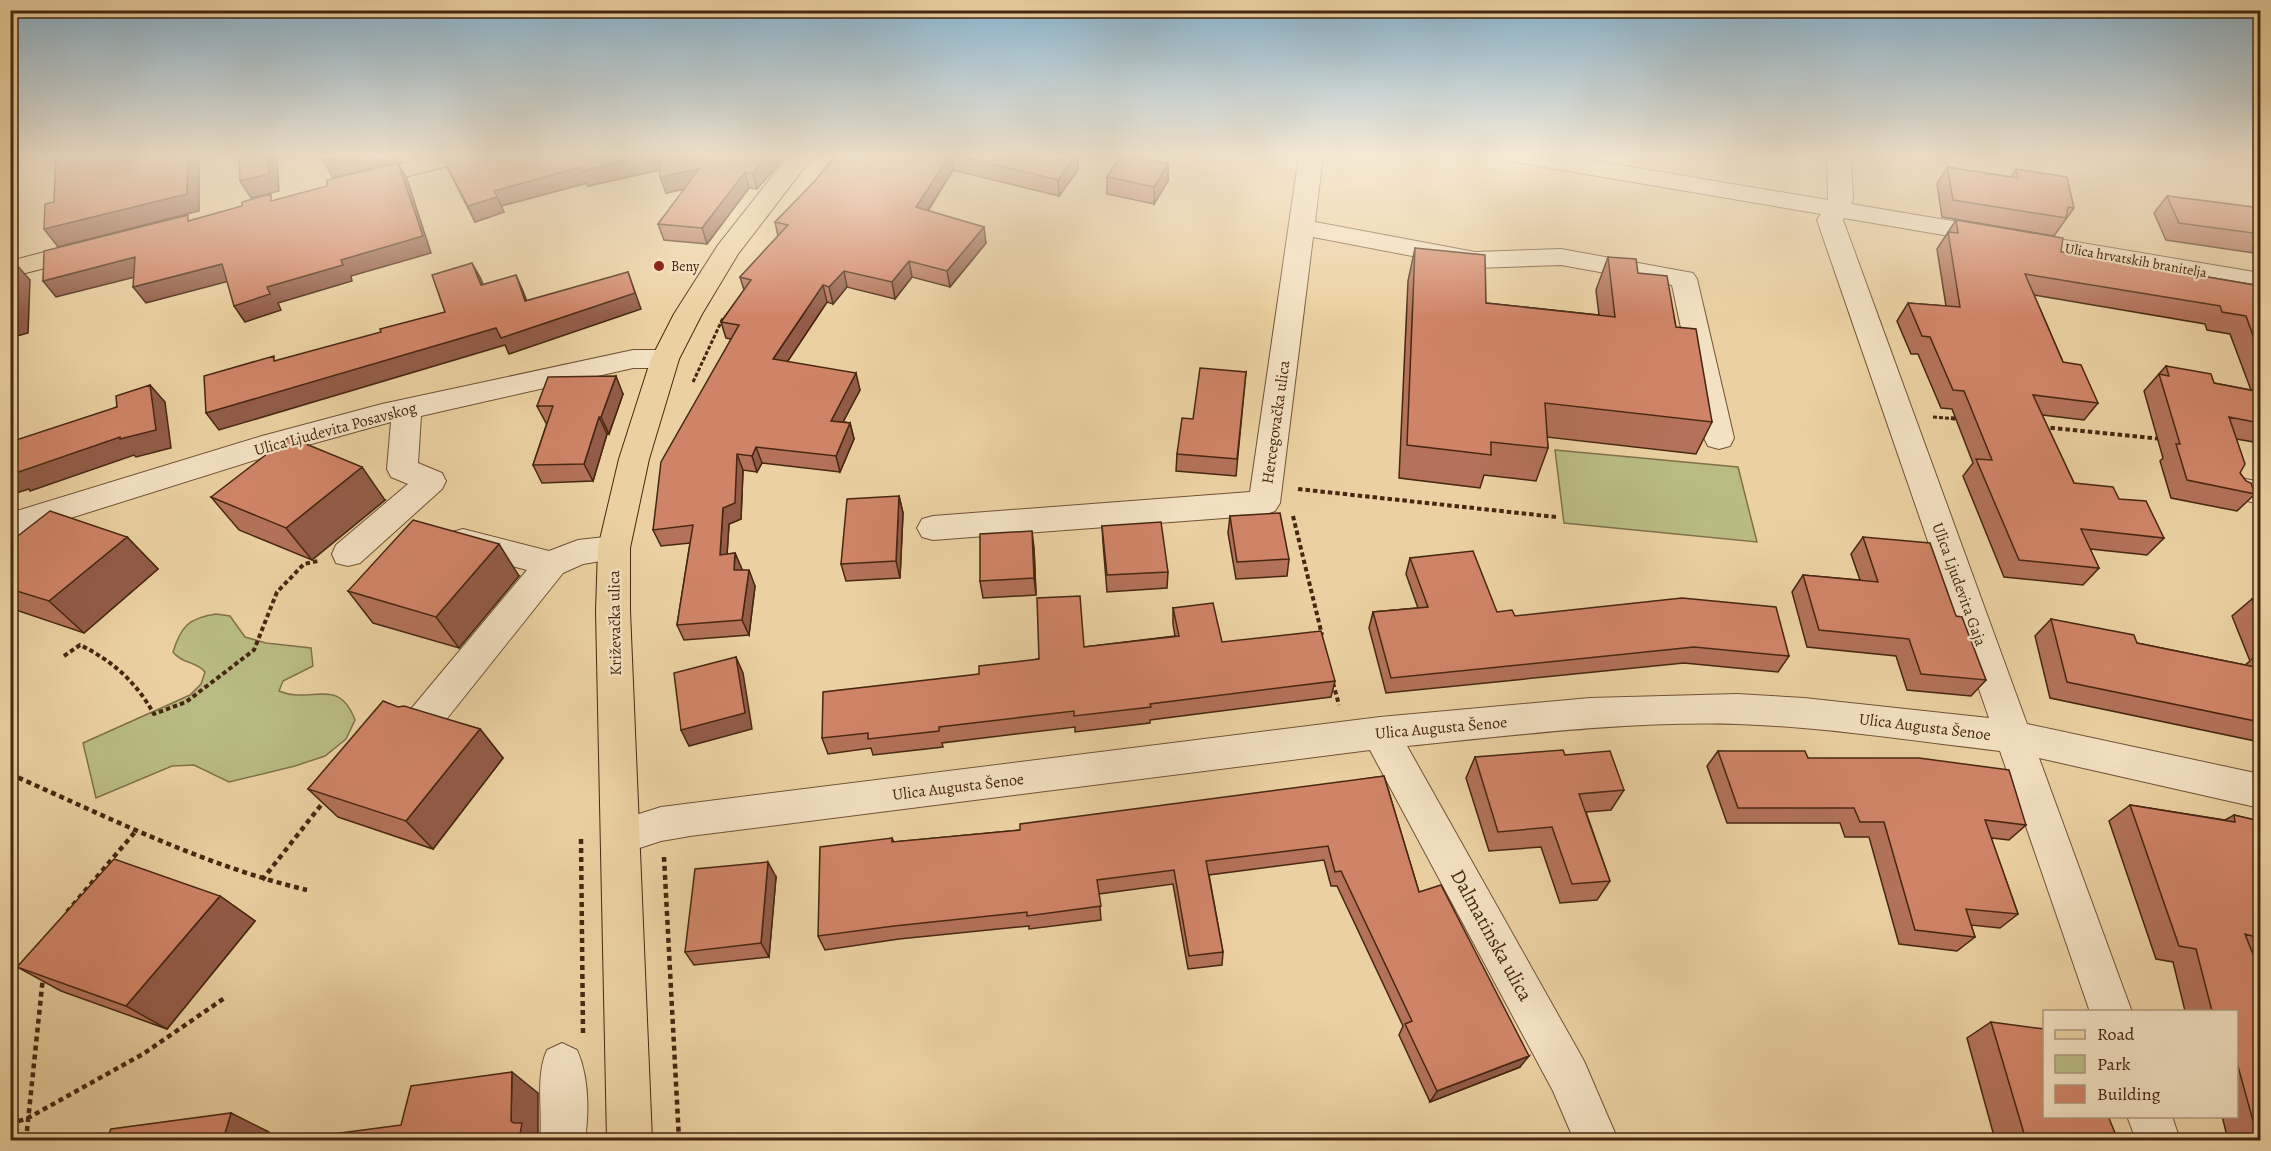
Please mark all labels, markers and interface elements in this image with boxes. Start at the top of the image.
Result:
street label: Ulica hrvatskih branitelja [2063,239,2209,282]
place label: Beny [671,257,700,276]
marker: Beny [652,259,666,273]
street label: Hercegovačka ulica [1256,358,1296,485]
street label: Ulica Ljudevita Posavskog [252,397,419,461]
street label: Ulica Ljudevita Gaja [1926,519,1992,650]
street label: Križevačka ulica [603,569,627,676]
street label: Ulica Augusta Šenoe [1858,708,1992,746]
street label: Ulica Augusta Šenoe [1374,711,1508,745]
street label: Ulica Augusta Šenoe [891,768,1025,806]
street label: Dalmatinska ulica [1444,864,1539,1007]
legend [2043,1010,2238,1118]
text: Road [2097,1022,2135,1046]
text: Park [2097,1052,2131,1076]
text: Building [2097,1082,2161,1106]

